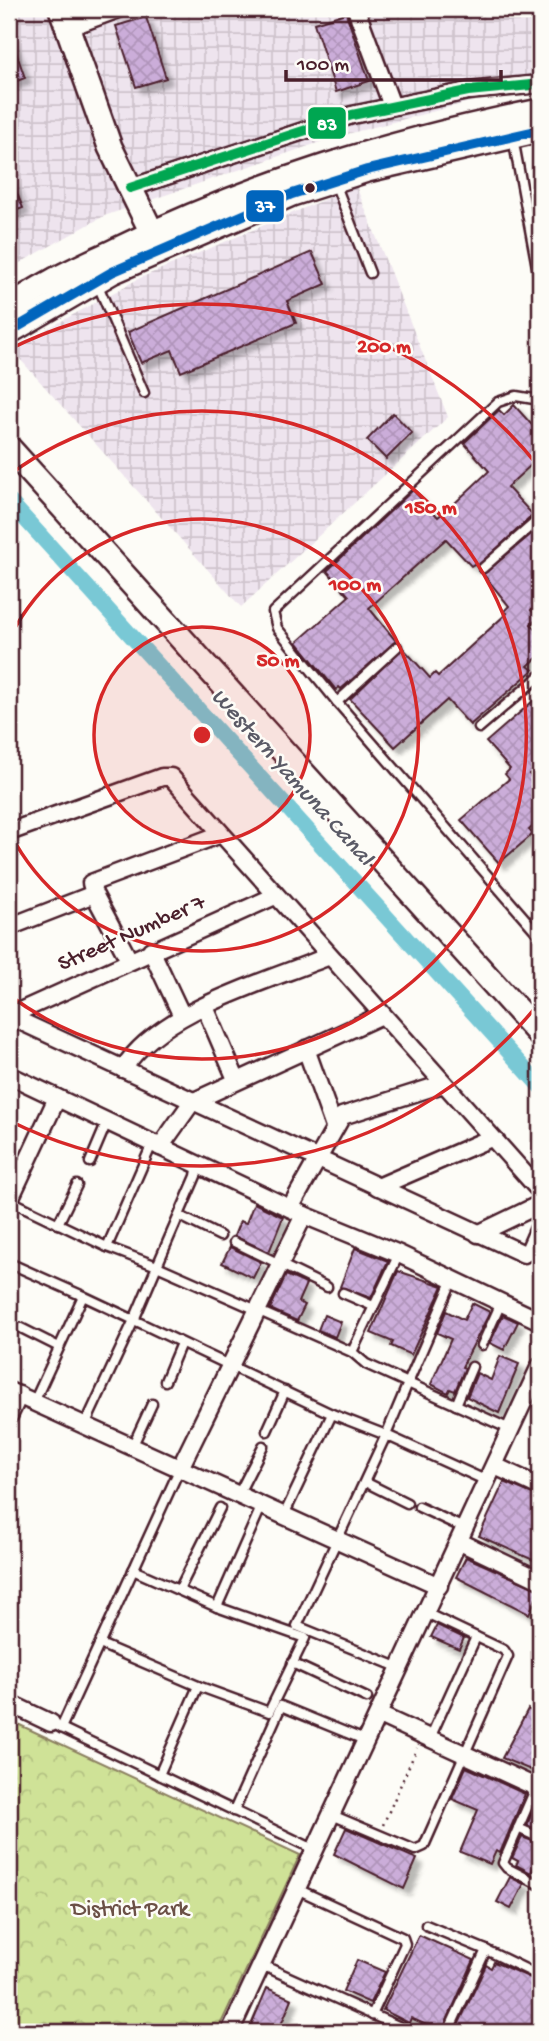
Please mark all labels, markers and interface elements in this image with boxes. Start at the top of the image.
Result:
scale bar [286,38,502,82]
text: 100 m [296,54,349,79]
line badge: 83 [307,106,347,140]
text: 83 [317,115,337,138]
unlabelled marker [303,181,317,195]
line badge: 37 [245,189,285,223]
text: 37 [254,197,276,220]
text: 200 m [357,336,411,361]
text: 150 m [404,497,457,522]
text: 100 m [328,574,381,599]
text: 50 m [257,650,300,675]
water label: Western Yamuna Canal [204,683,380,874]
centre of rings [190,723,214,747]
street label: Street Number 7 [54,889,211,979]
park label: District Park [69,1897,191,1924]

